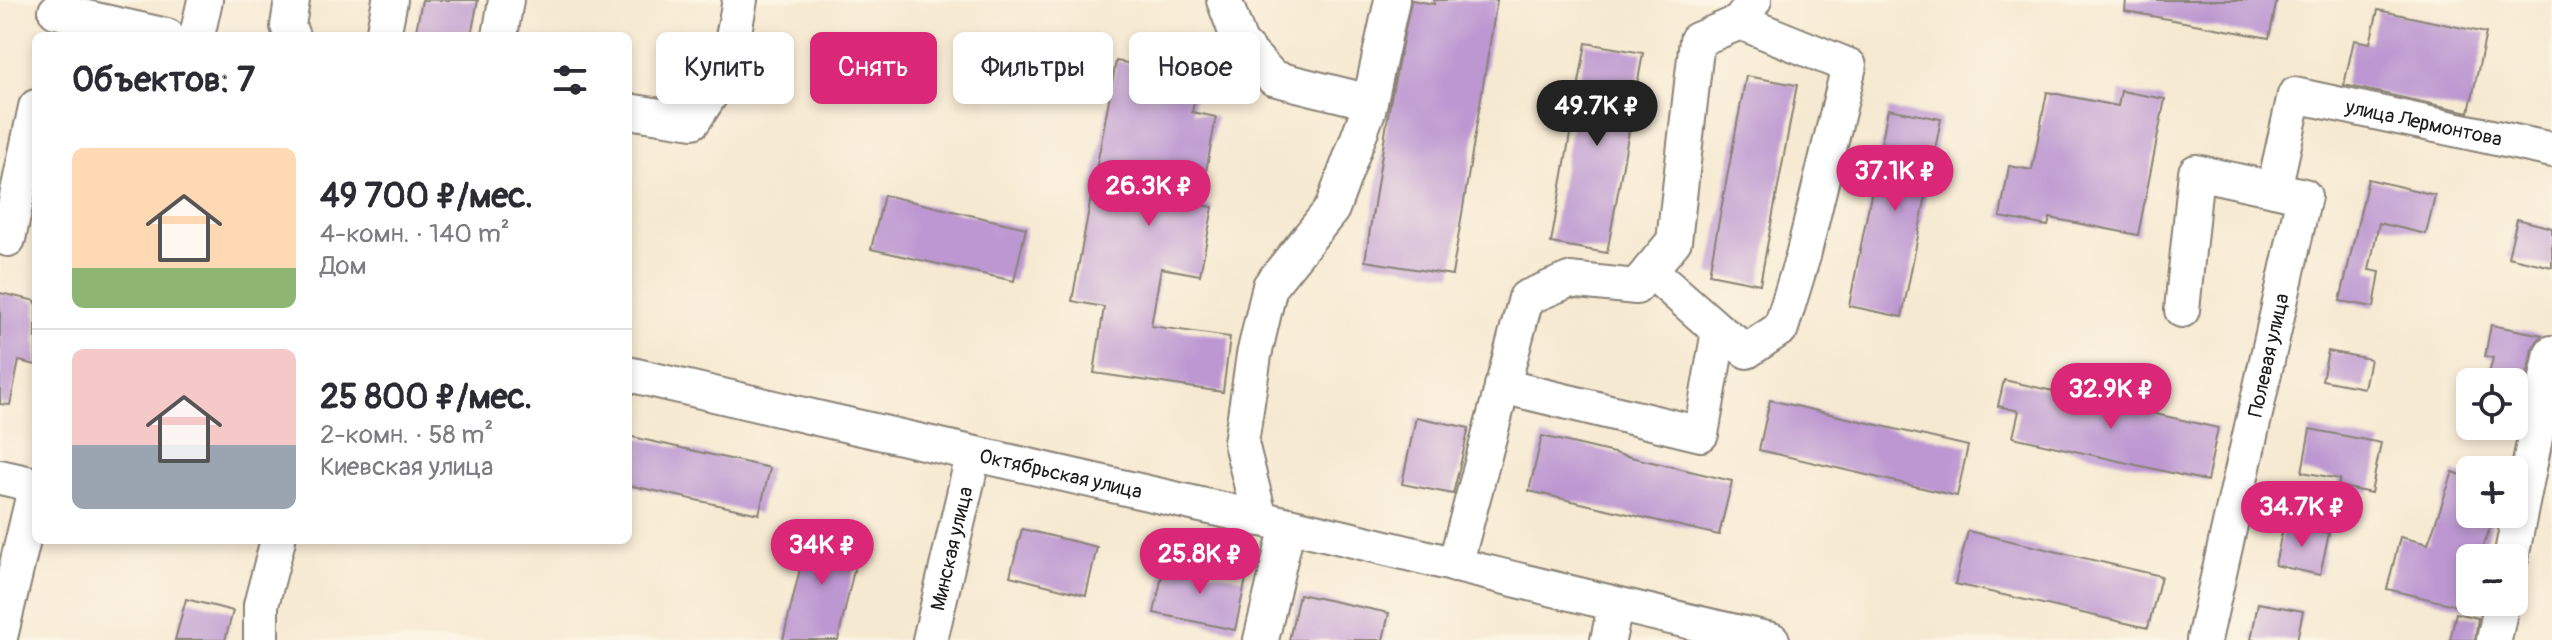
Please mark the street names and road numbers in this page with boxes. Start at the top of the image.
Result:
street label: улица Лермонтова [2342,93,2504,151]
street label: Полевая улица [2242,291,2294,419]
street label: Октябрьская улица [977,443,1145,504]
street label: Минская улица [925,484,978,613]

